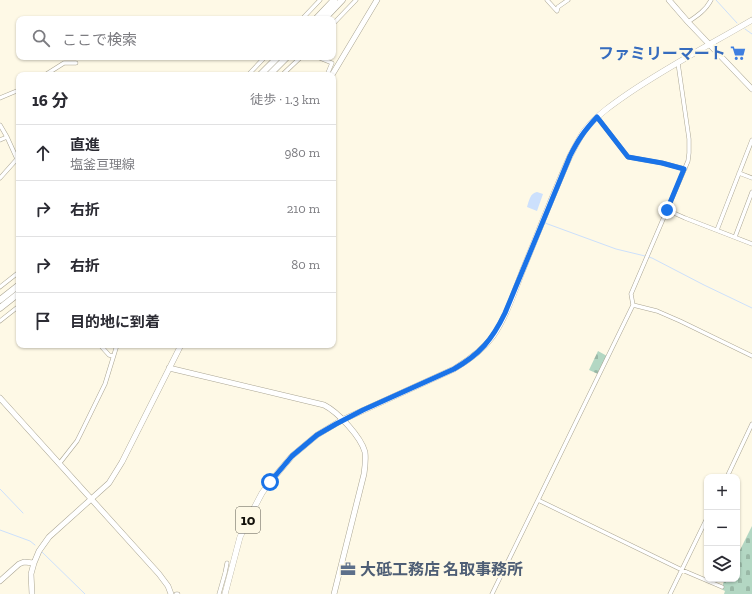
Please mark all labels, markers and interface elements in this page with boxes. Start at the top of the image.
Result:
search box [16,16,336,60]
icon: search [30,27,52,49]
text: ここで検索 [62,31,137,49]
place label: ファミリーマート [598,44,726,63]
supermarket icon: ファミリーマート [729,44,747,62]
text: 16 分 [32,90,68,110]
text: 徒歩 · 1.3 km [250,92,320,107]
text: 直進 [70,136,100,154]
icon: ahead [32,142,54,164]
text: 980 m [284,145,320,160]
text: 塩釜亘理線 [70,157,135,172]
icon: right [32,198,54,220]
text: 右折 [70,201,100,219]
text: 210 m [287,201,320,216]
route end [658,201,676,219]
icon: right [32,254,54,276]
text: 右折 [70,257,100,275]
text: 80 m [291,257,320,272]
icon: arrive [32,310,54,332]
text: 目的地に到着 [70,313,160,331]
route start [261,473,279,491]
map controls [704,474,740,582]
button: + [704,474,740,510]
road number: 10 [236,507,260,533]
button: − [704,510,740,546]
button: layers [704,546,740,582]
office icon: 大砥工務店 名取事務所 [339,560,357,578]
place label: 大砥工務店 名取事務所 [360,560,523,579]

